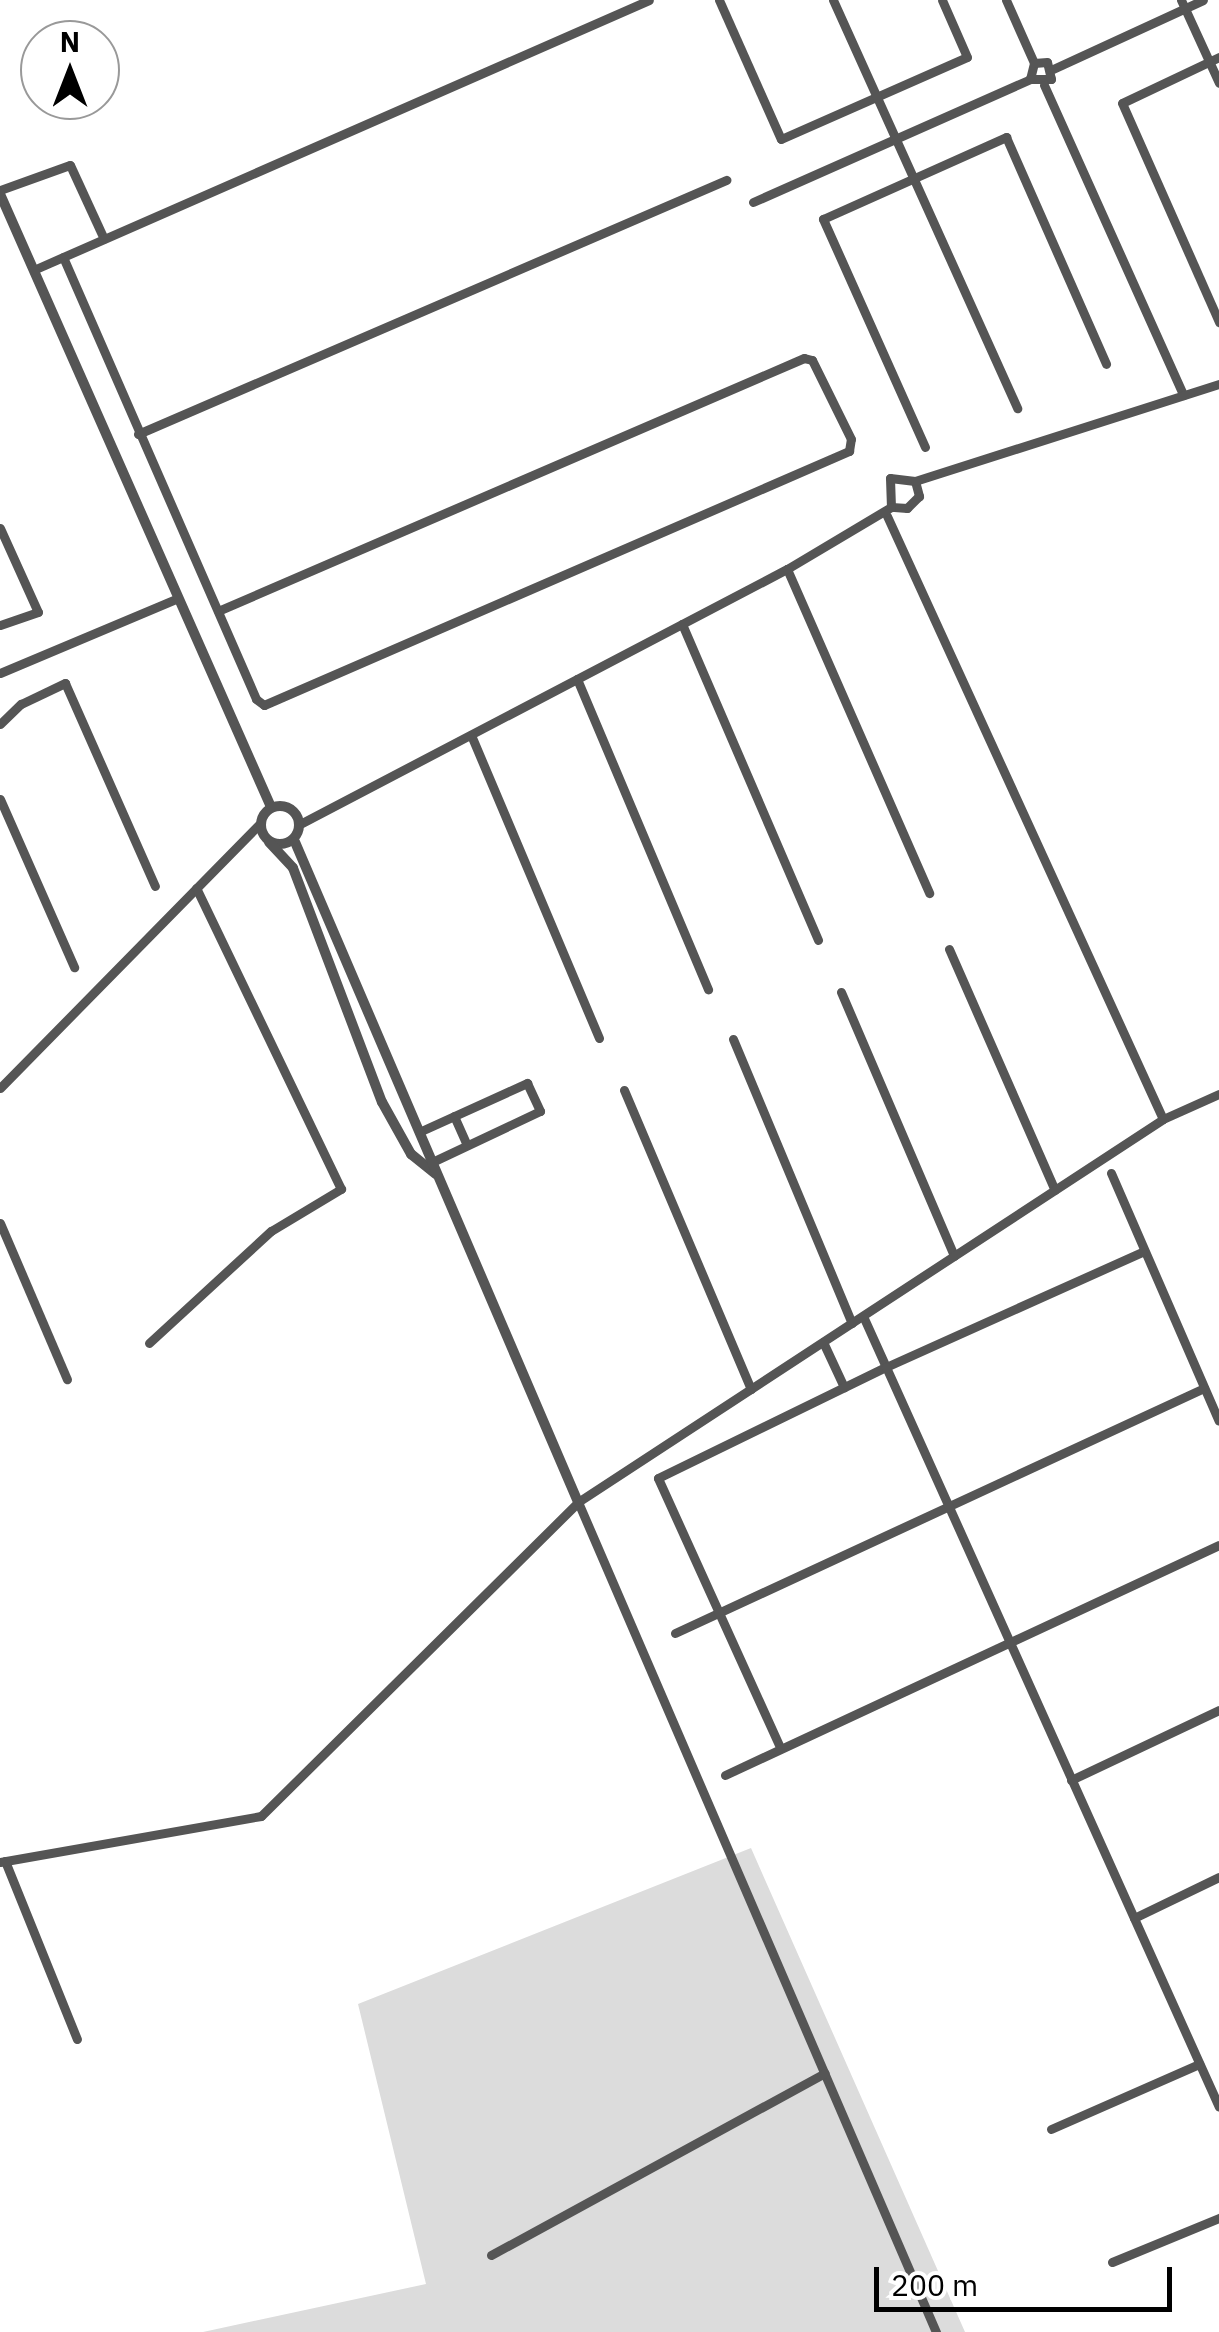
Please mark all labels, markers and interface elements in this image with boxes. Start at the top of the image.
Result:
north arrow [20,20,120,120]
text: N [60,23,80,60]
scale bar [879,2247,1176,2309]
text: 200 m [891,2265,978,2304]

